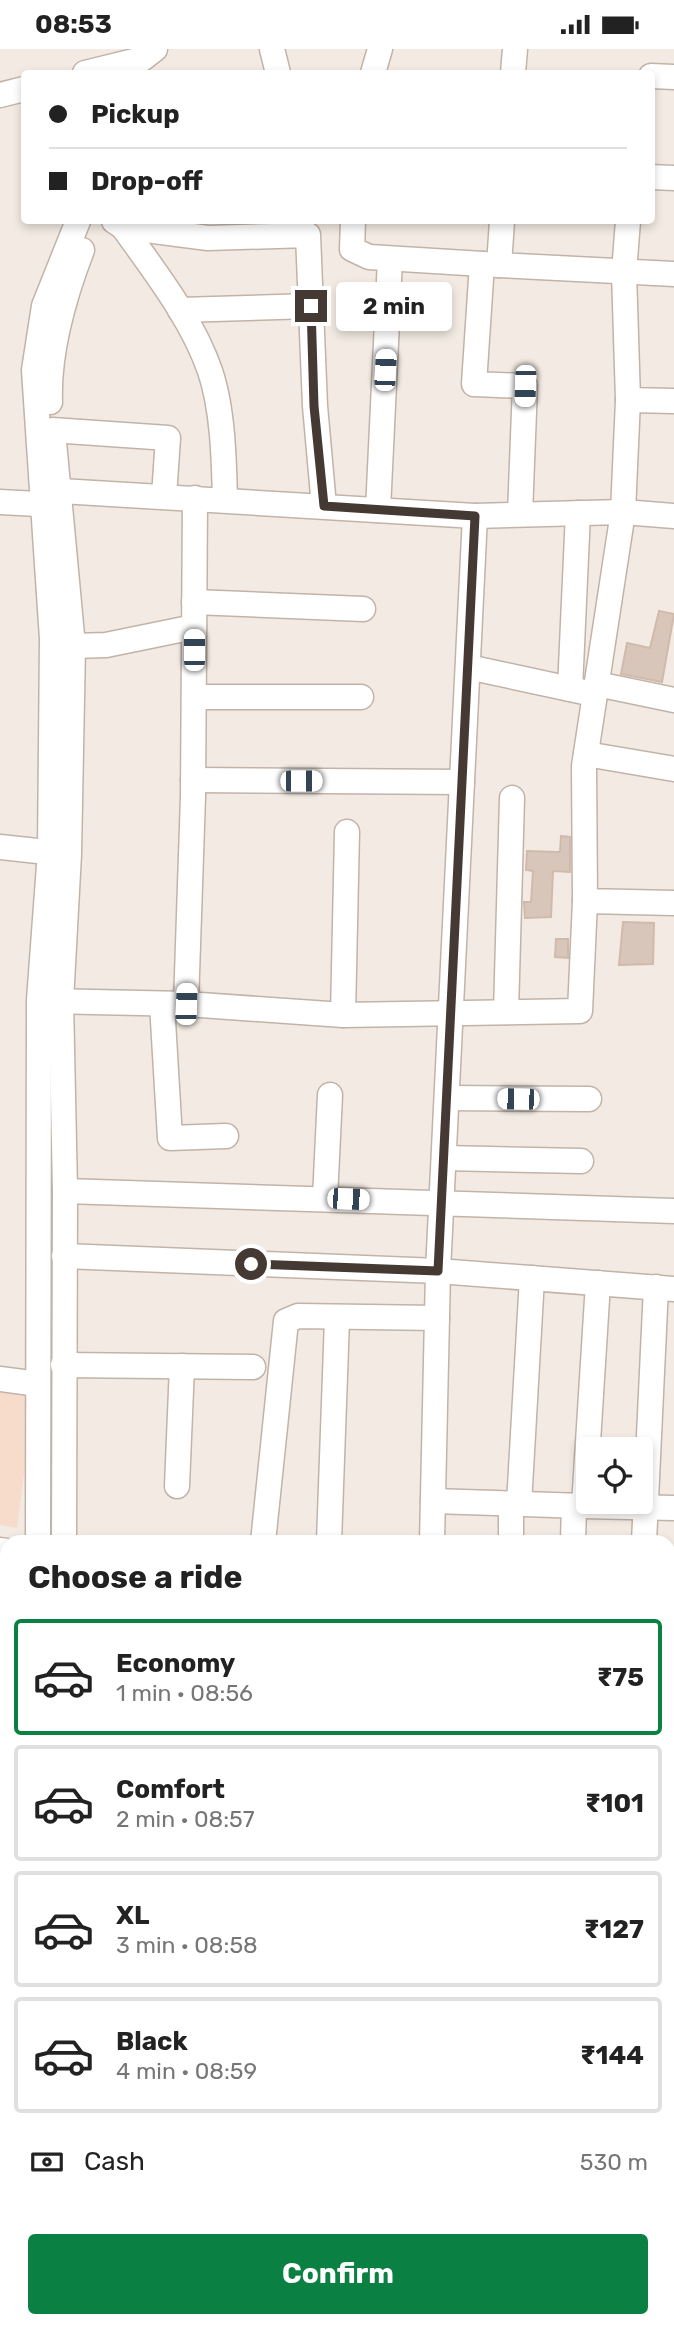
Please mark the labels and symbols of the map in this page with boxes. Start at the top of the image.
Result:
callout: 2 min [336,281,451,331]
route end [295,290,327,322]
car [374,348,397,392]
car [514,365,537,407]
car [184,629,205,671]
car [281,771,323,792]
car [175,983,198,1025]
car [497,1088,540,1110]
car [327,1188,370,1210]
route start [235,1248,267,1280]

